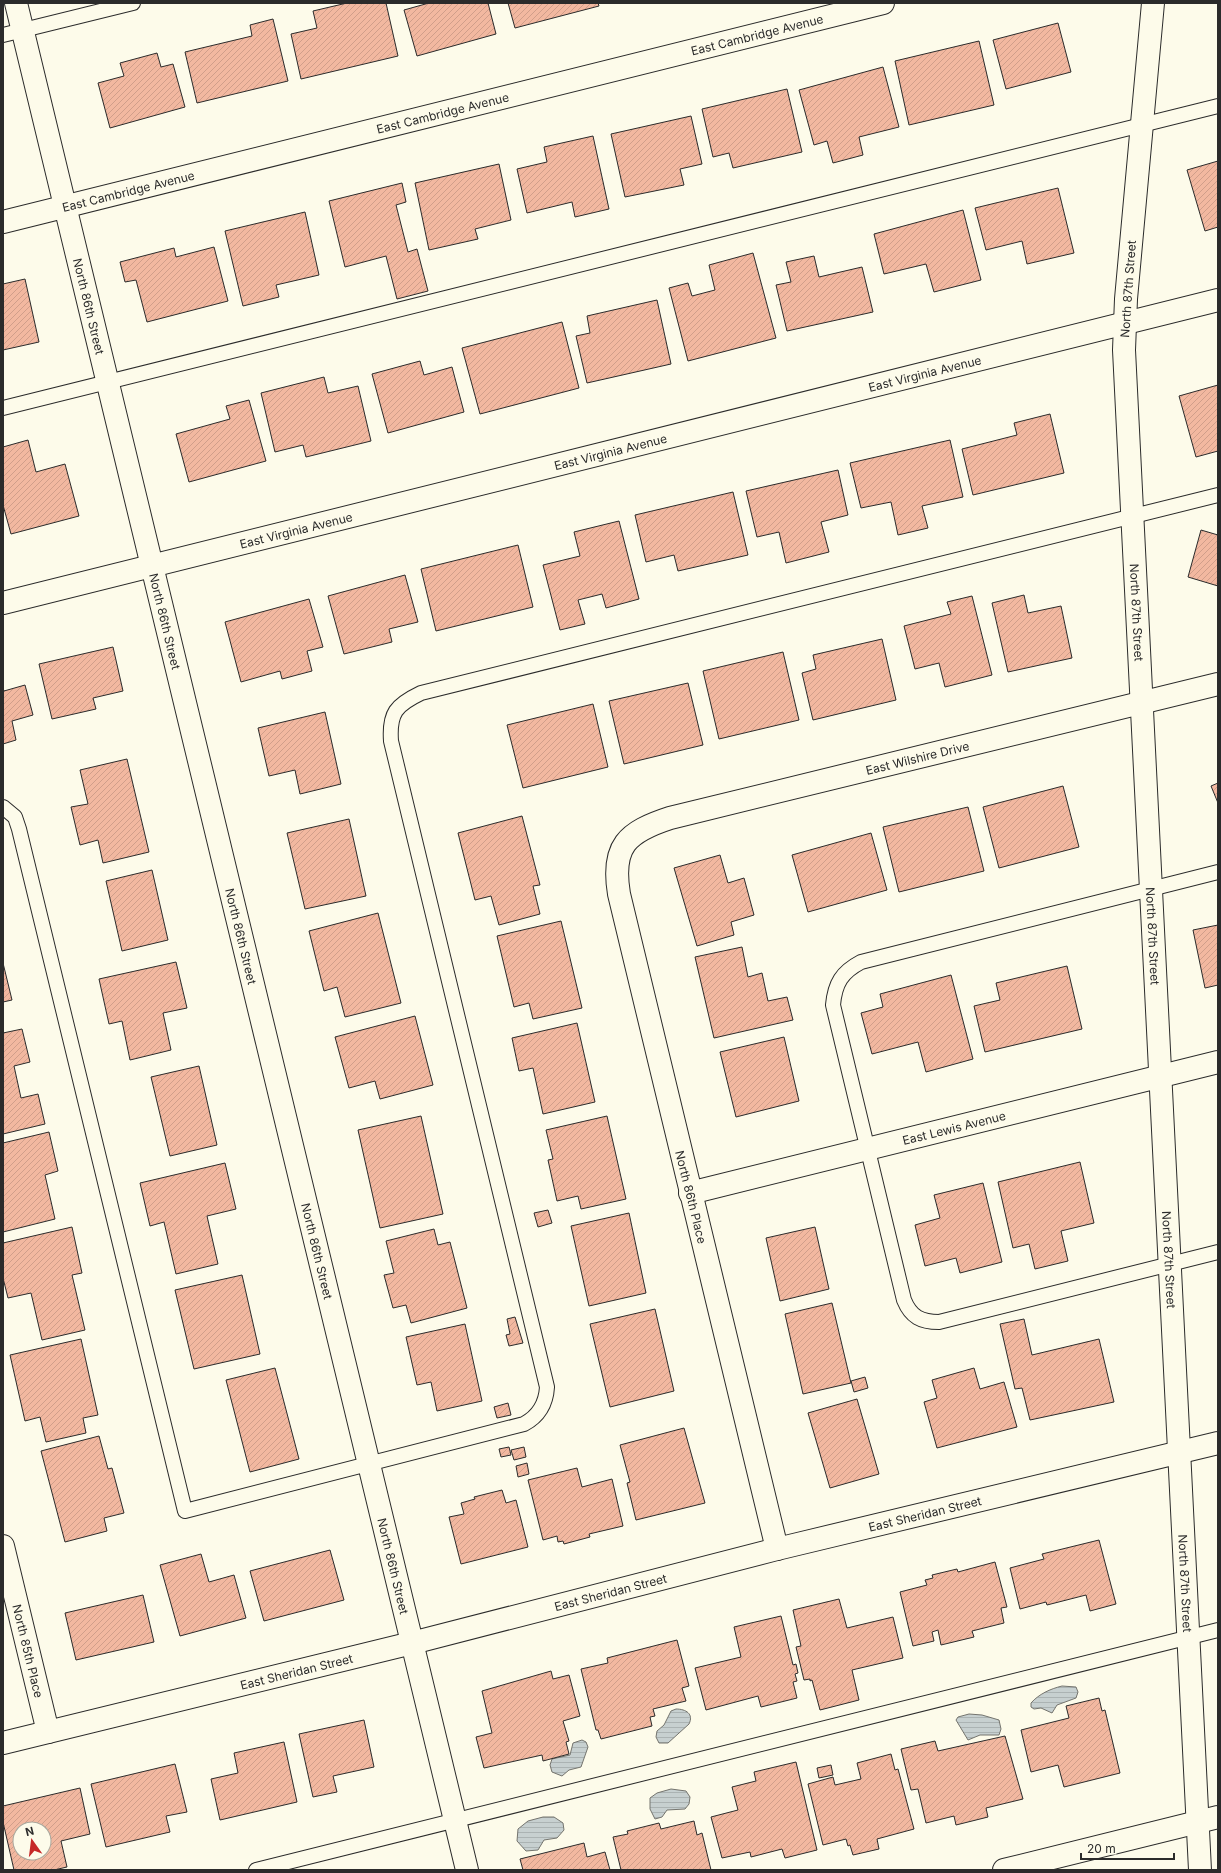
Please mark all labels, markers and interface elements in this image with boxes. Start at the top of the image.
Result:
street label: East Cambridge Avenue [689,11,825,58]
street label: East Cambridge Avenue [375,89,510,136]
street label: East Cambridge Avenue [60,167,196,215]
street label: North 87th Street [1117,240,1139,338]
street label: North 86th Street [70,257,108,356]
street label: East Virginia Avenue [867,352,983,394]
street label: East Virginia Avenue [552,430,668,473]
street label: East Virginia Avenue [238,509,354,551]
street label: North 87th Street [1127,563,1147,662]
street label: North 86th Street [146,572,184,671]
street label: East Wilshire Drive [864,738,971,777]
street label: North 86th Street [223,886,260,986]
street label: North 87th Street [1143,887,1163,985]
street label: East Lewis Avenue [901,1107,1007,1148]
street label: North 86th Place [672,1149,710,1245]
street label: North 86th Street [299,1201,336,1301]
street label: North 87th Street [1160,1210,1179,1309]
street label: East Sheridan Street [867,1493,983,1534]
street label: North 86th Street [375,1516,412,1616]
street label: North 87th Street [1176,1534,1196,1633]
street label: East Sheridan Street [553,1570,668,1614]
street label: North 85th Place [10,1603,47,1699]
street label: East Sheridan Street [238,1650,354,1692]
north arrow [12,1821,52,1861]
text: N [24,1823,35,1839]
scale bar [1081,1835,1174,1861]
text: 20 m [1087,1841,1116,1856]

